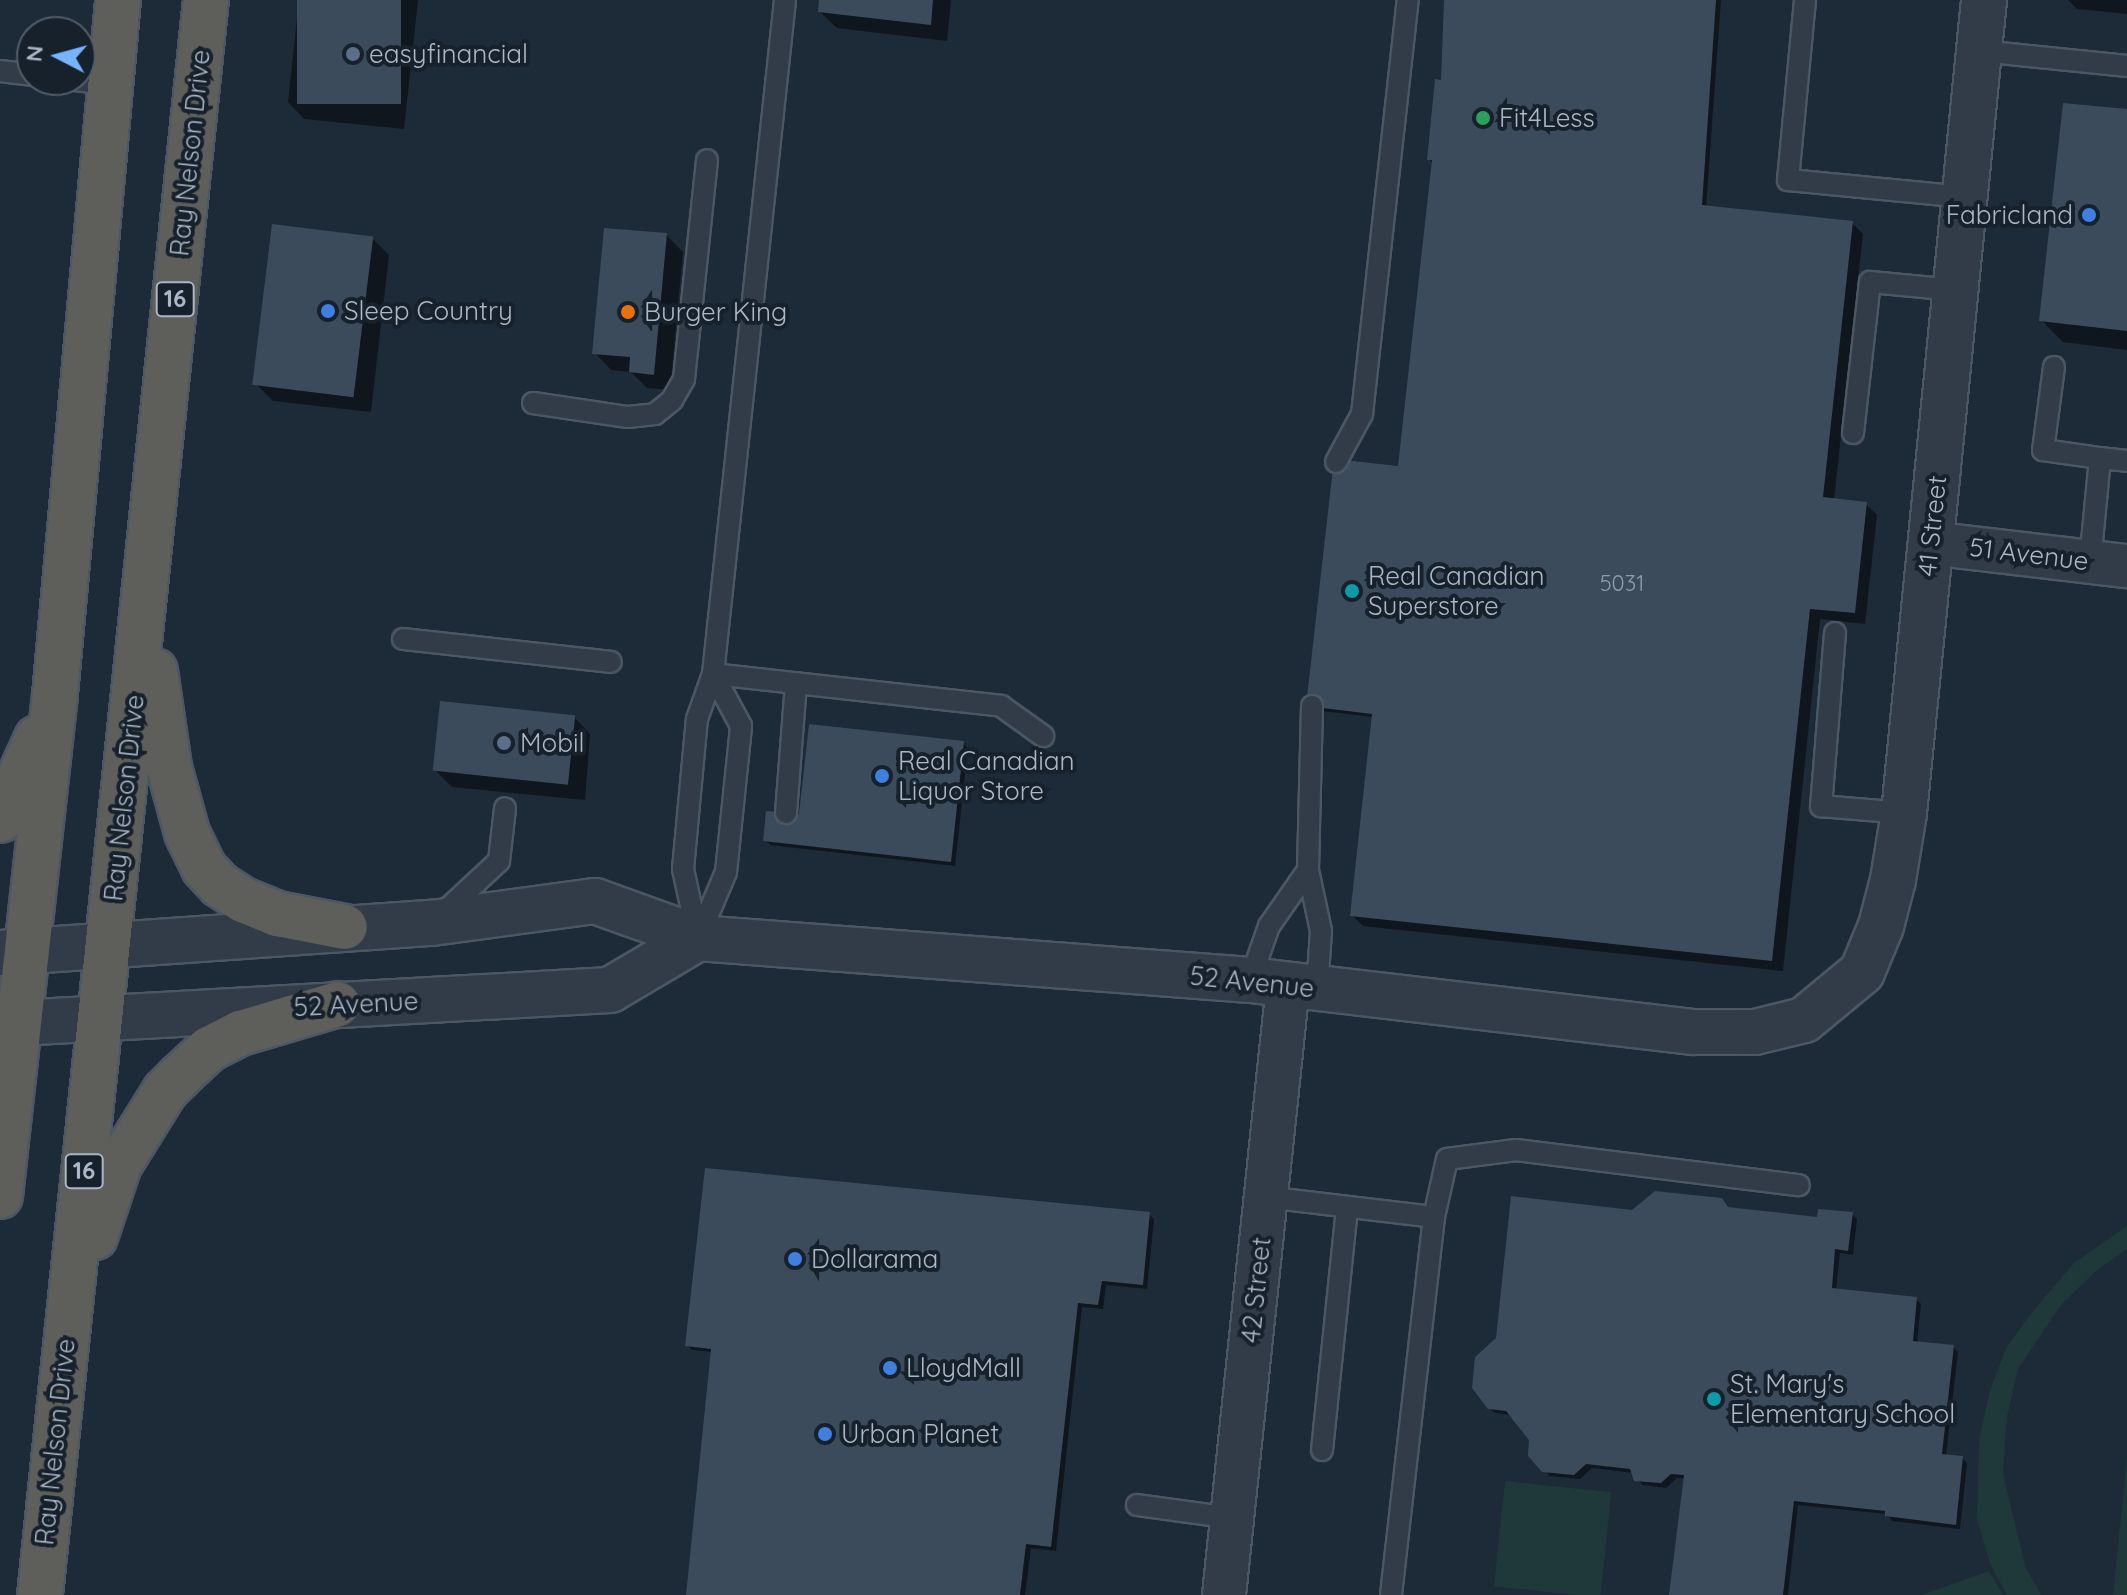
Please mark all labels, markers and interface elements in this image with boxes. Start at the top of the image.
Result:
north arrow [16,16,96,96]
place label: easyfinancial [369,38,528,70]
text: N [19,44,49,63]
marker: easyfinancial [344,45,362,63]
street label: Ray Nelson Drive [164,48,216,258]
place label: Fit4Less [1499,102,1595,134]
marker: Fit4Less [1474,109,1492,127]
place label: Fabricland [1946,199,2073,231]
marker: Fabricland [2080,206,2098,224]
road number: 16 [155,279,195,319]
place label: Sleep Country [344,295,513,327]
place label: Burger King [644,296,787,328]
marker: Sleep Country [319,302,337,320]
marker: Burger King [619,303,637,321]
street label: 41 Street [1911,474,1953,578]
street label: 51 Avenue [1968,531,2090,577]
place label: Real Canadian Superstore [1368,560,1545,622]
house number: 5031 [1600,571,1644,597]
marker: Real Canadian Superstore [1343,582,1361,600]
street label: Ray Nelson Drive [98,693,150,903]
place label: Mobil [520,727,585,759]
marker: Mobil [495,734,513,752]
place label: Real Canadian Liquor Store [898,745,1075,806]
marker: Real Canadian Liquor Store [873,767,891,785]
street label: 52 Avenue [1188,960,1316,1004]
street label: 52 Avenue [293,985,419,1023]
road number: 16 [64,1151,104,1191]
street label: 42 Street [1235,1236,1277,1344]
place label: Dollarama [811,1243,938,1275]
marker: Dollarama [786,1250,804,1268]
street label: Ray Nelson Drive [29,1337,81,1547]
place label: LloydMall [906,1352,1021,1384]
marker: LloydMall [881,1359,899,1377]
place label: St. Mary's Elementary School [1730,1368,1955,1430]
marker: St. Mary's Elementary School [1705,1390,1723,1408]
place label: Urban Planet [841,1418,999,1450]
marker: Urban Planet [816,1425,834,1443]

